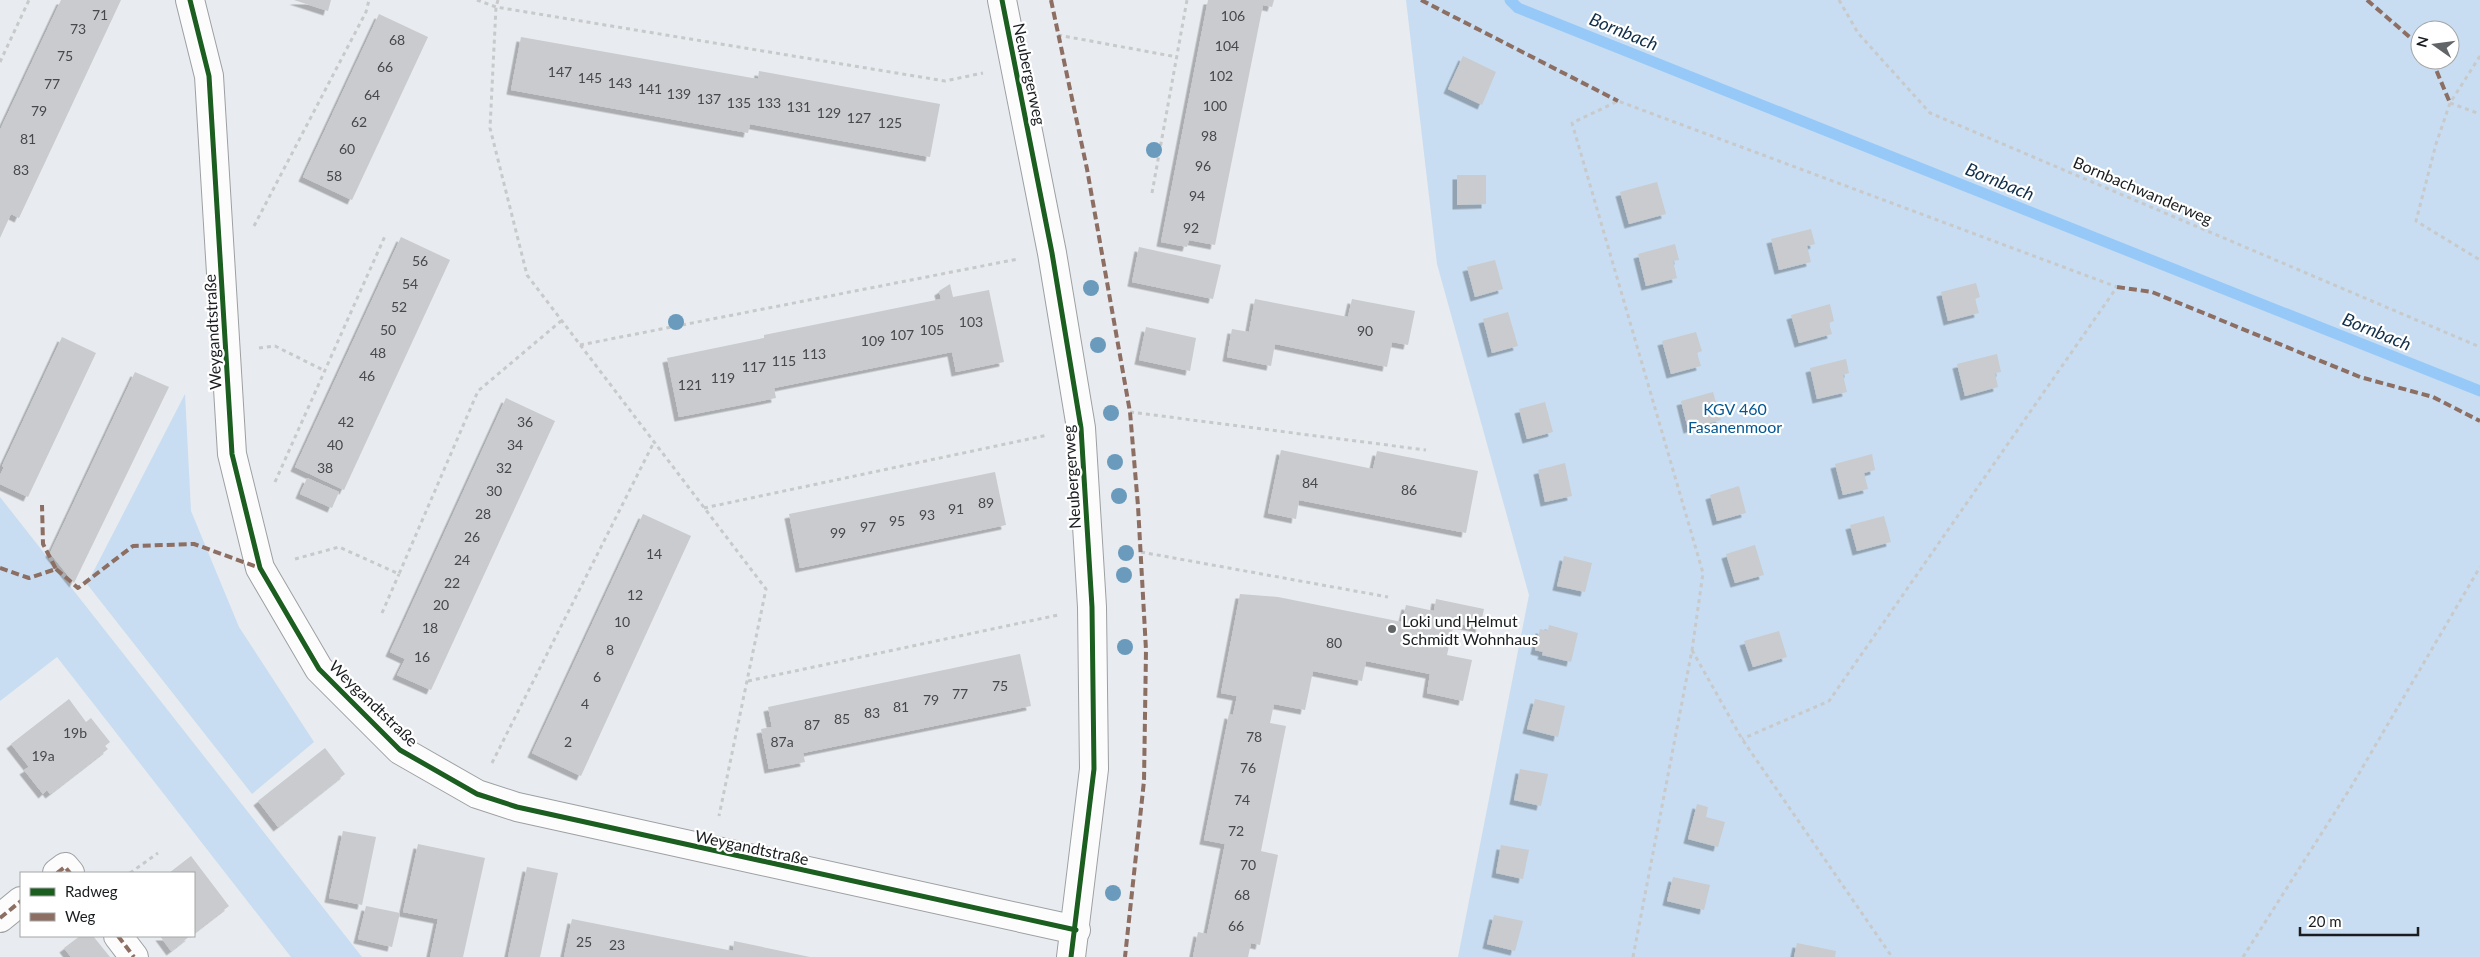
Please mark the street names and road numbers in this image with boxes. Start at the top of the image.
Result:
street label: Neubergerweg [1010,21,1050,127]
street label: Bornbachwanderweg [2071,152,2215,228]
street label: Weygandtstraße [199,274,225,390]
street label: Neubergerweg [1058,424,1084,530]
street label: Weygandtstraße [326,656,422,750]
street label: Weygandtstraße [693,826,811,868]

